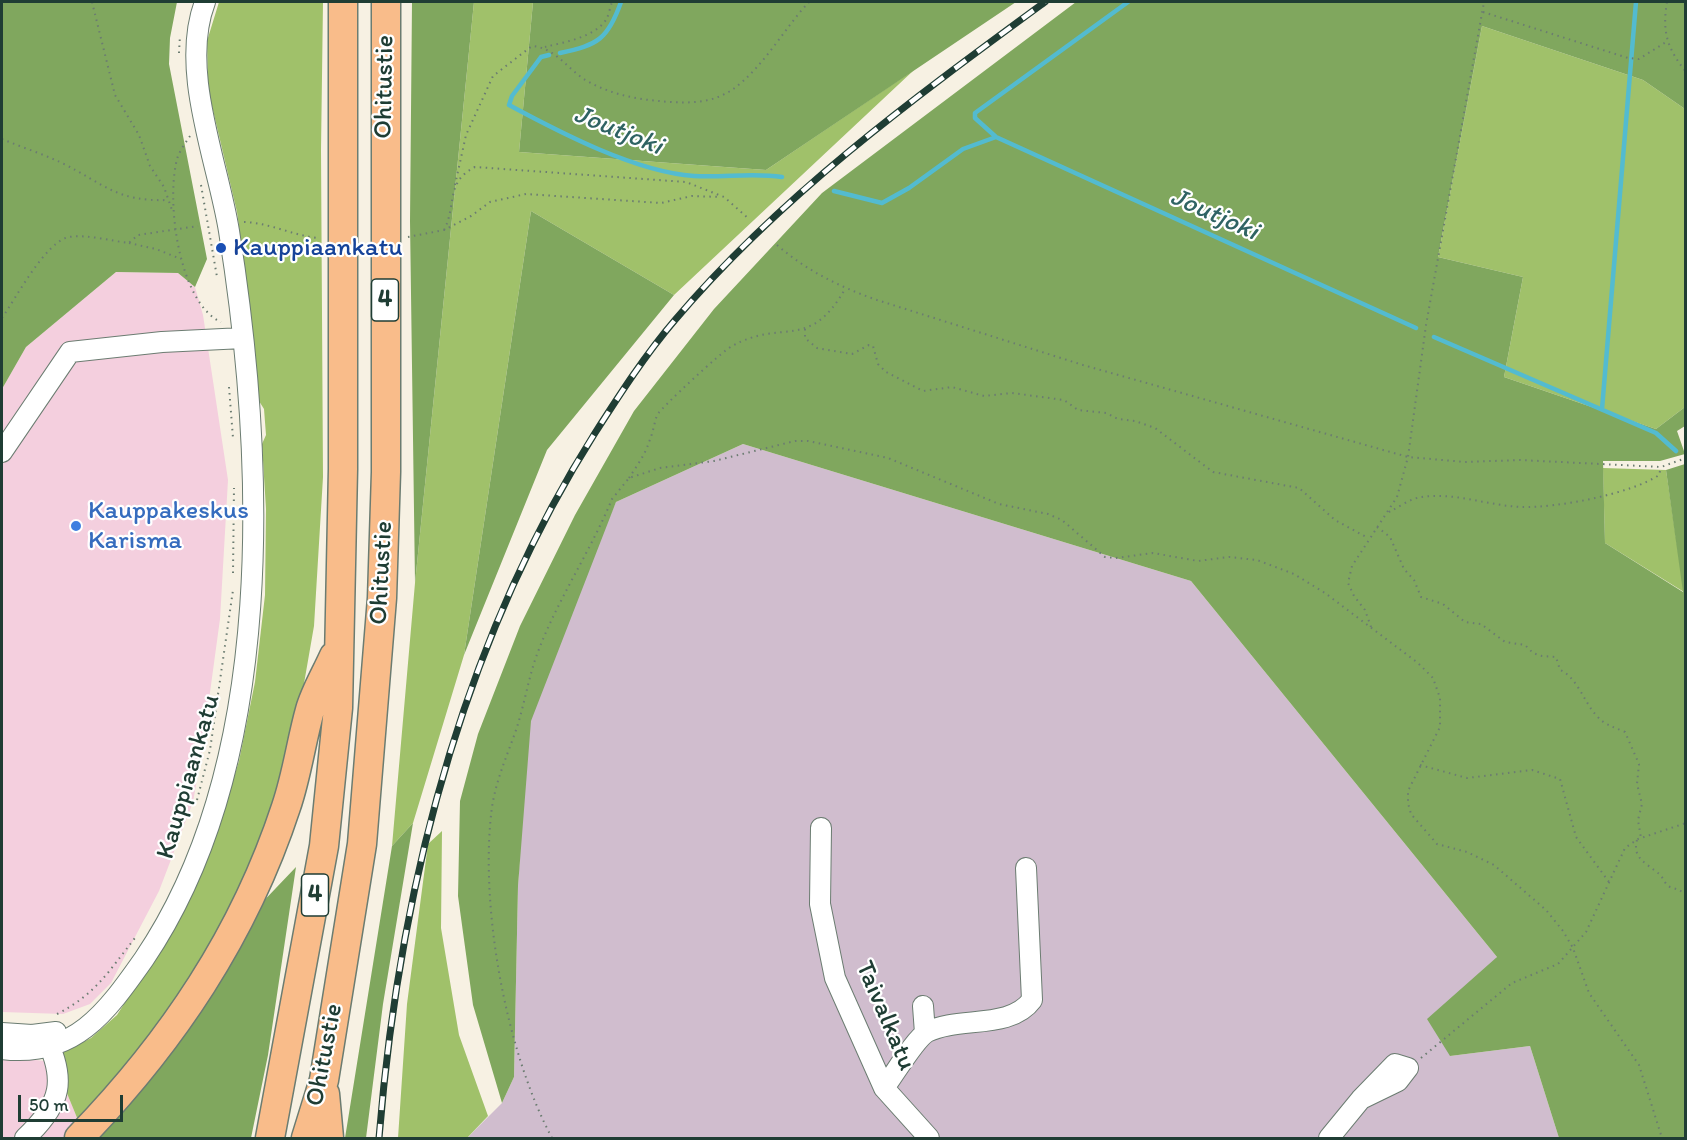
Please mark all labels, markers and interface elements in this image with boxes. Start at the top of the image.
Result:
street label: Ohitustie [368,35,402,139]
water label: Joutjoki [569,99,667,163]
water label: Joutjoki [1165,181,1263,249]
place label: Kauppiaankatu [233,232,403,264]
marker: Kauppiaankatu [214,241,228,255]
road number: 4 [372,279,398,321]
place label: Kauppakeskus Karisma [88,495,249,556]
marker: Kauppakeskus Karisma [69,519,83,533]
street label: Ohitustie [364,520,400,626]
street label: Kauppiaankatu [151,691,227,863]
road number: 4 [302,874,328,916]
street label: Taivalkatu [848,957,922,1075]
street label: Ohitustie [300,1001,350,1109]
scale bar [21,1083,126,1121]
text: 50 m [29,1094,69,1116]

